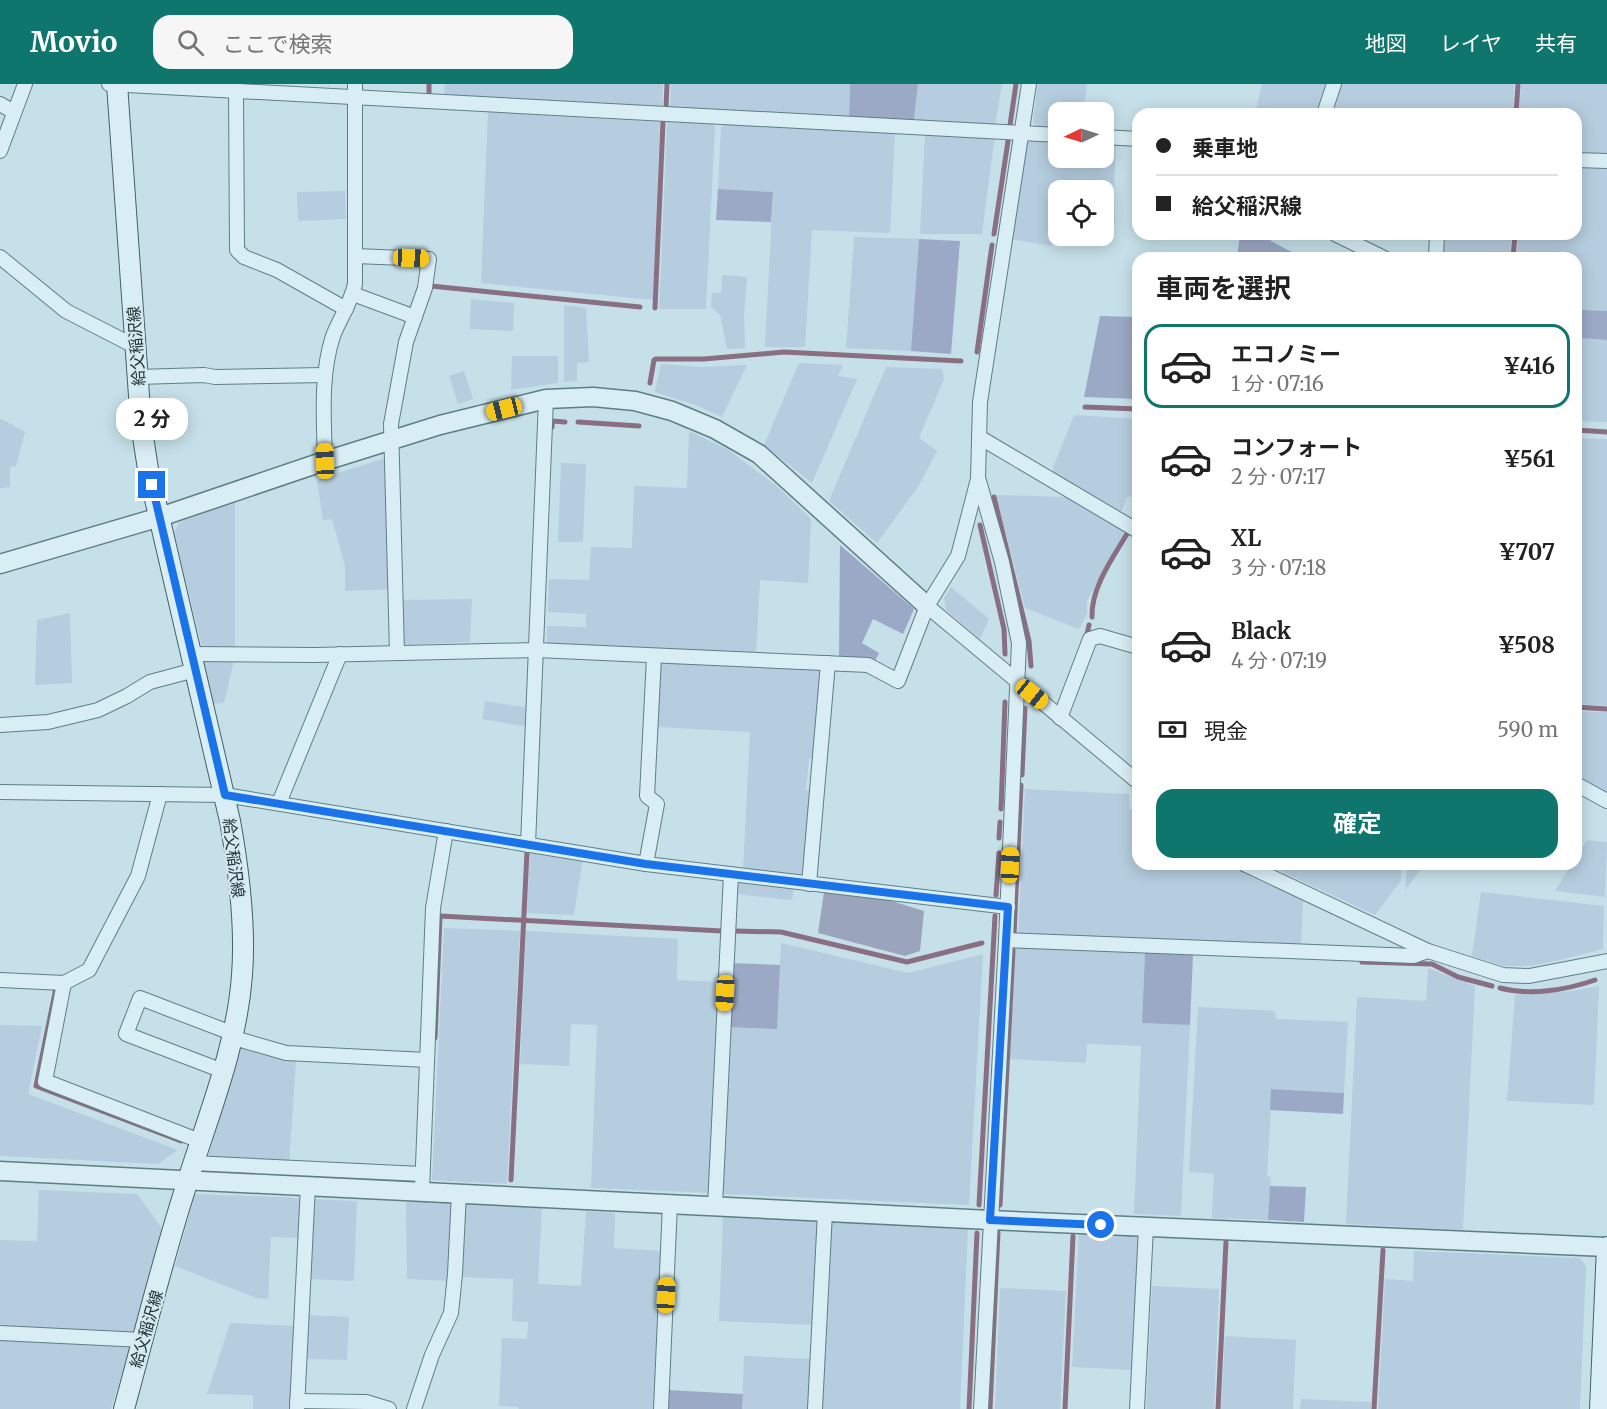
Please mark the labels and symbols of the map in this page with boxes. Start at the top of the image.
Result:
north arrow [1048,102,1114,168]
car [393,248,429,268]
street label: 給父稲沢線 [123,305,149,387]
car [484,396,524,422]
callout: 2 分 [116,398,188,440]
car [315,443,335,479]
route end [138,471,165,498]
car [1012,676,1052,712]
street label: 給父稲沢線 [219,817,249,899]
car [1000,847,1020,883]
car [715,975,735,1011]
route start [1087,1211,1114,1238]
car [656,1277,676,1313]
street label: 給父稲沢線 [125,1288,167,1370]

